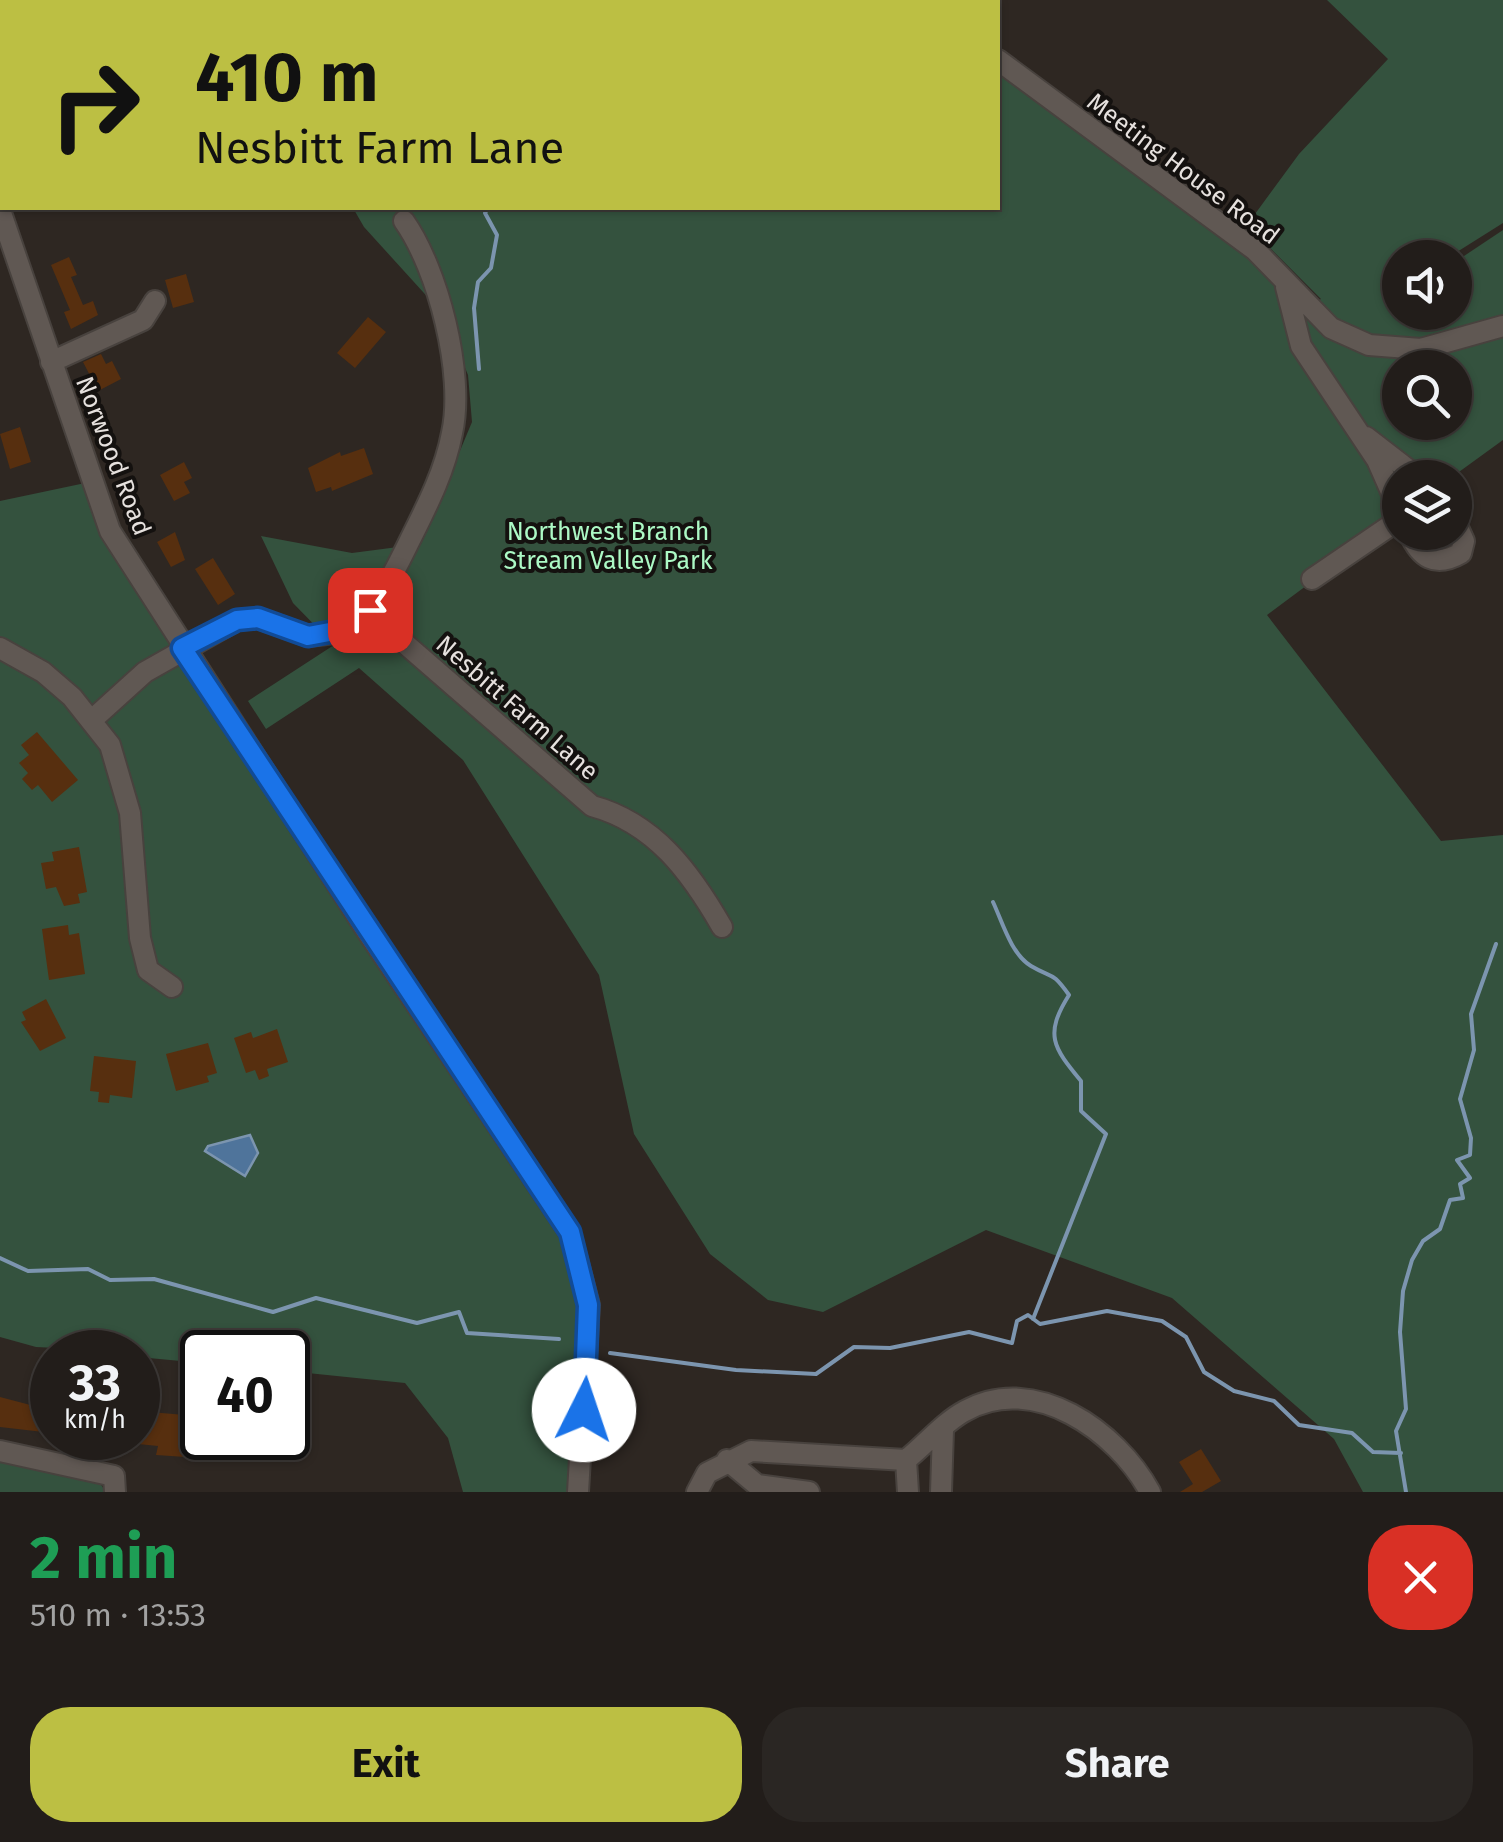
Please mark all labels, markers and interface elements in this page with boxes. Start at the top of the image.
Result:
text: 410 m [195,36,379,120]
icon: right [30,40,160,170]
street label: Meeting House Road [1081,87,1285,251]
text: Nesbitt Farm Lane [195,121,564,175]
map controls [1382,240,1472,550]
button: sound [1382,240,1472,330]
button: search [1382,350,1472,440]
street label: Norwood Road [69,372,157,540]
button: layers [1382,460,1472,550]
park label: Northwest Branch Stream Valley Park [503,517,713,576]
pin [328,568,413,653]
icon: arrive [343,583,398,638]
street label: Nesbitt Farm Lane [430,629,604,787]
speed limit sign: 40 [180,1330,310,1460]
text: 33 [69,1353,121,1413]
position arrow [532,1358,636,1462]
text: km/h [64,1405,126,1435]
text: 2 min [30,1522,177,1594]
button: close [1368,1525,1473,1630]
text: 510 m · 13:53 [30,1596,206,1634]
button: Exit [30,1707,742,1822]
button: Share [762,1707,1473,1822]

